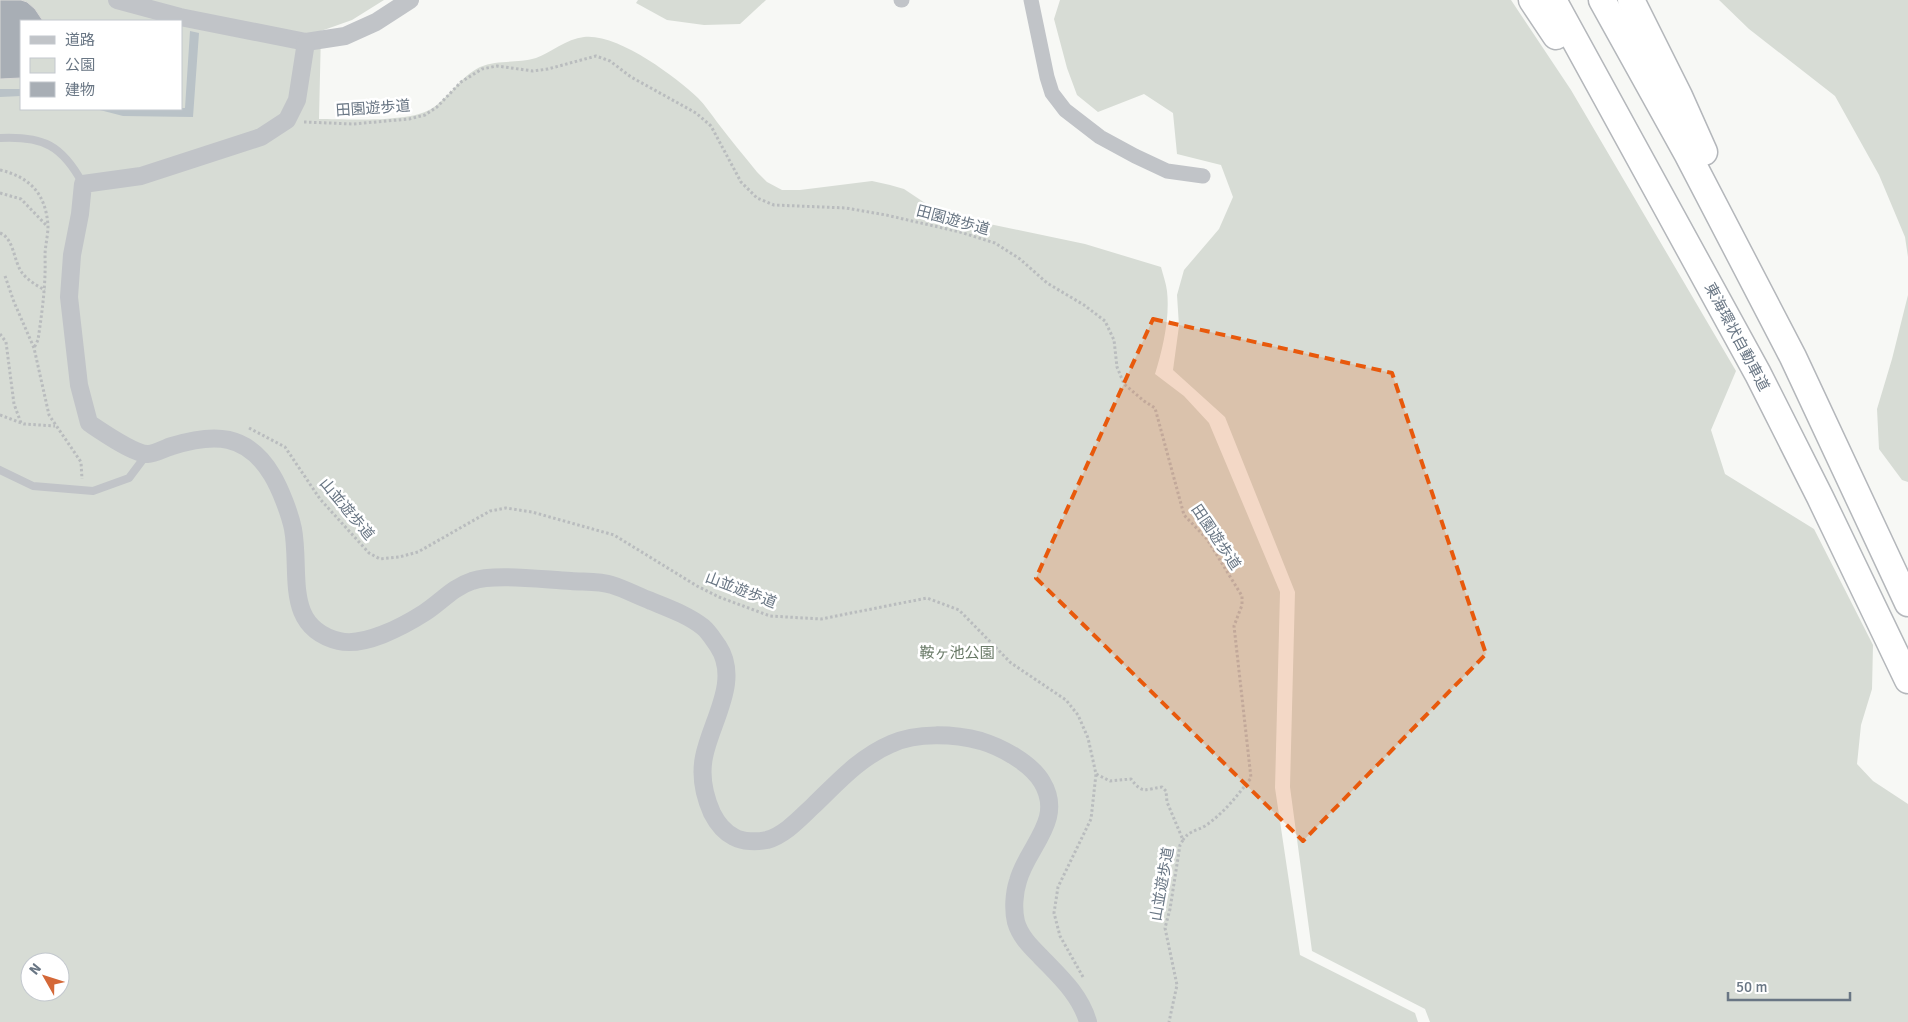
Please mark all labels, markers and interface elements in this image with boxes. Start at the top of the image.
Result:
legend [20,20,182,110]
text: 道路 [65,31,95,49]
text: 公園 [65,56,95,74]
text: 建物 [65,81,95,99]
street label: 田園遊歩道 [335,96,411,120]
street label: 田園遊歩道 [914,202,992,238]
street label: 東海環状自動車道 [1701,280,1773,394]
street label: 山並遊歩道 [316,474,378,544]
street label: 田園遊歩道 [1188,501,1244,573]
street label: 山並遊歩道 [703,568,779,612]
park label: 鞍ヶ池公園 [919,644,995,662]
street label: 山並遊歩道 [1147,845,1177,923]
north arrow [20,952,70,1002]
text: N [26,960,45,978]
scale bar [1728,970,1850,1002]
text: 50 m [1736,978,1767,996]

